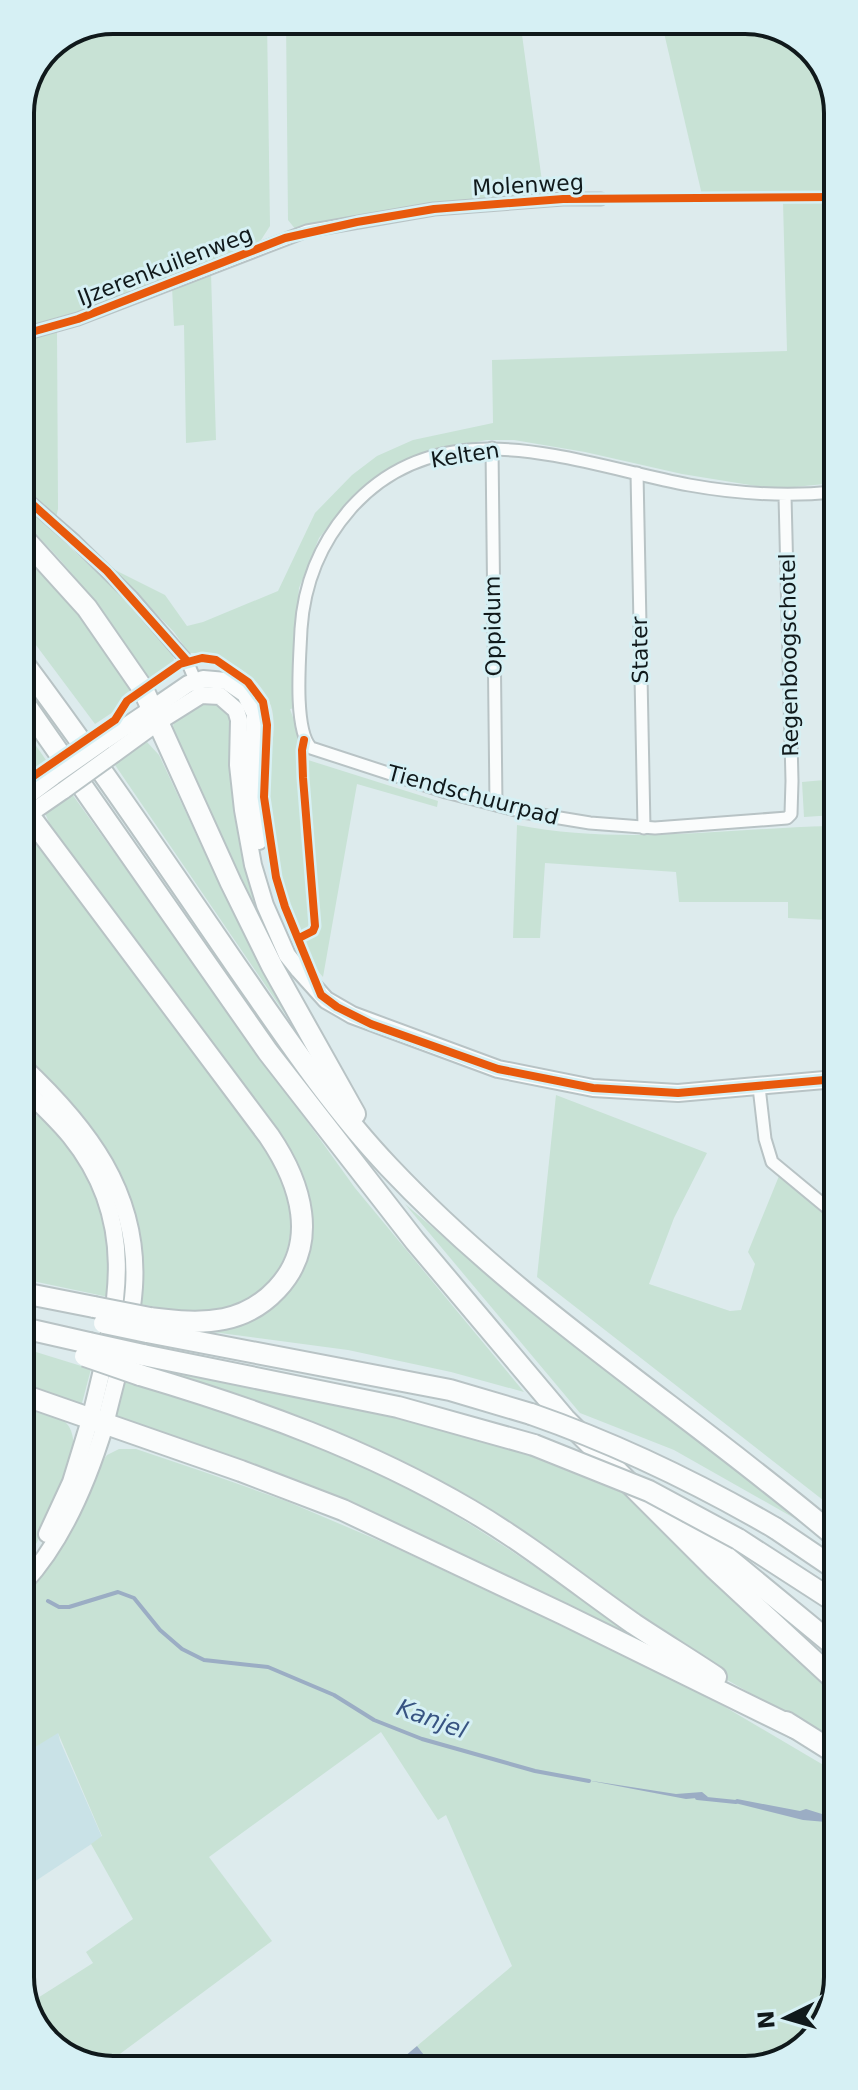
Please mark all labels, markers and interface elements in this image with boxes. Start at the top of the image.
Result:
street label: Molenweg [472,170,584,200]
street label: IJzerenkuilenweg [74,221,256,311]
street label: Kelten [429,437,501,473]
street label: Regenboogschotel [775,553,803,757]
street label: Oppidum [480,575,506,677]
street label: Stater [627,615,653,684]
street label: Tiendschuurpad [384,760,561,830]
water label: Kanjel [393,1693,471,1745]
north arrow [746,1978,826,2058]
text: N [753,2009,780,2030]

